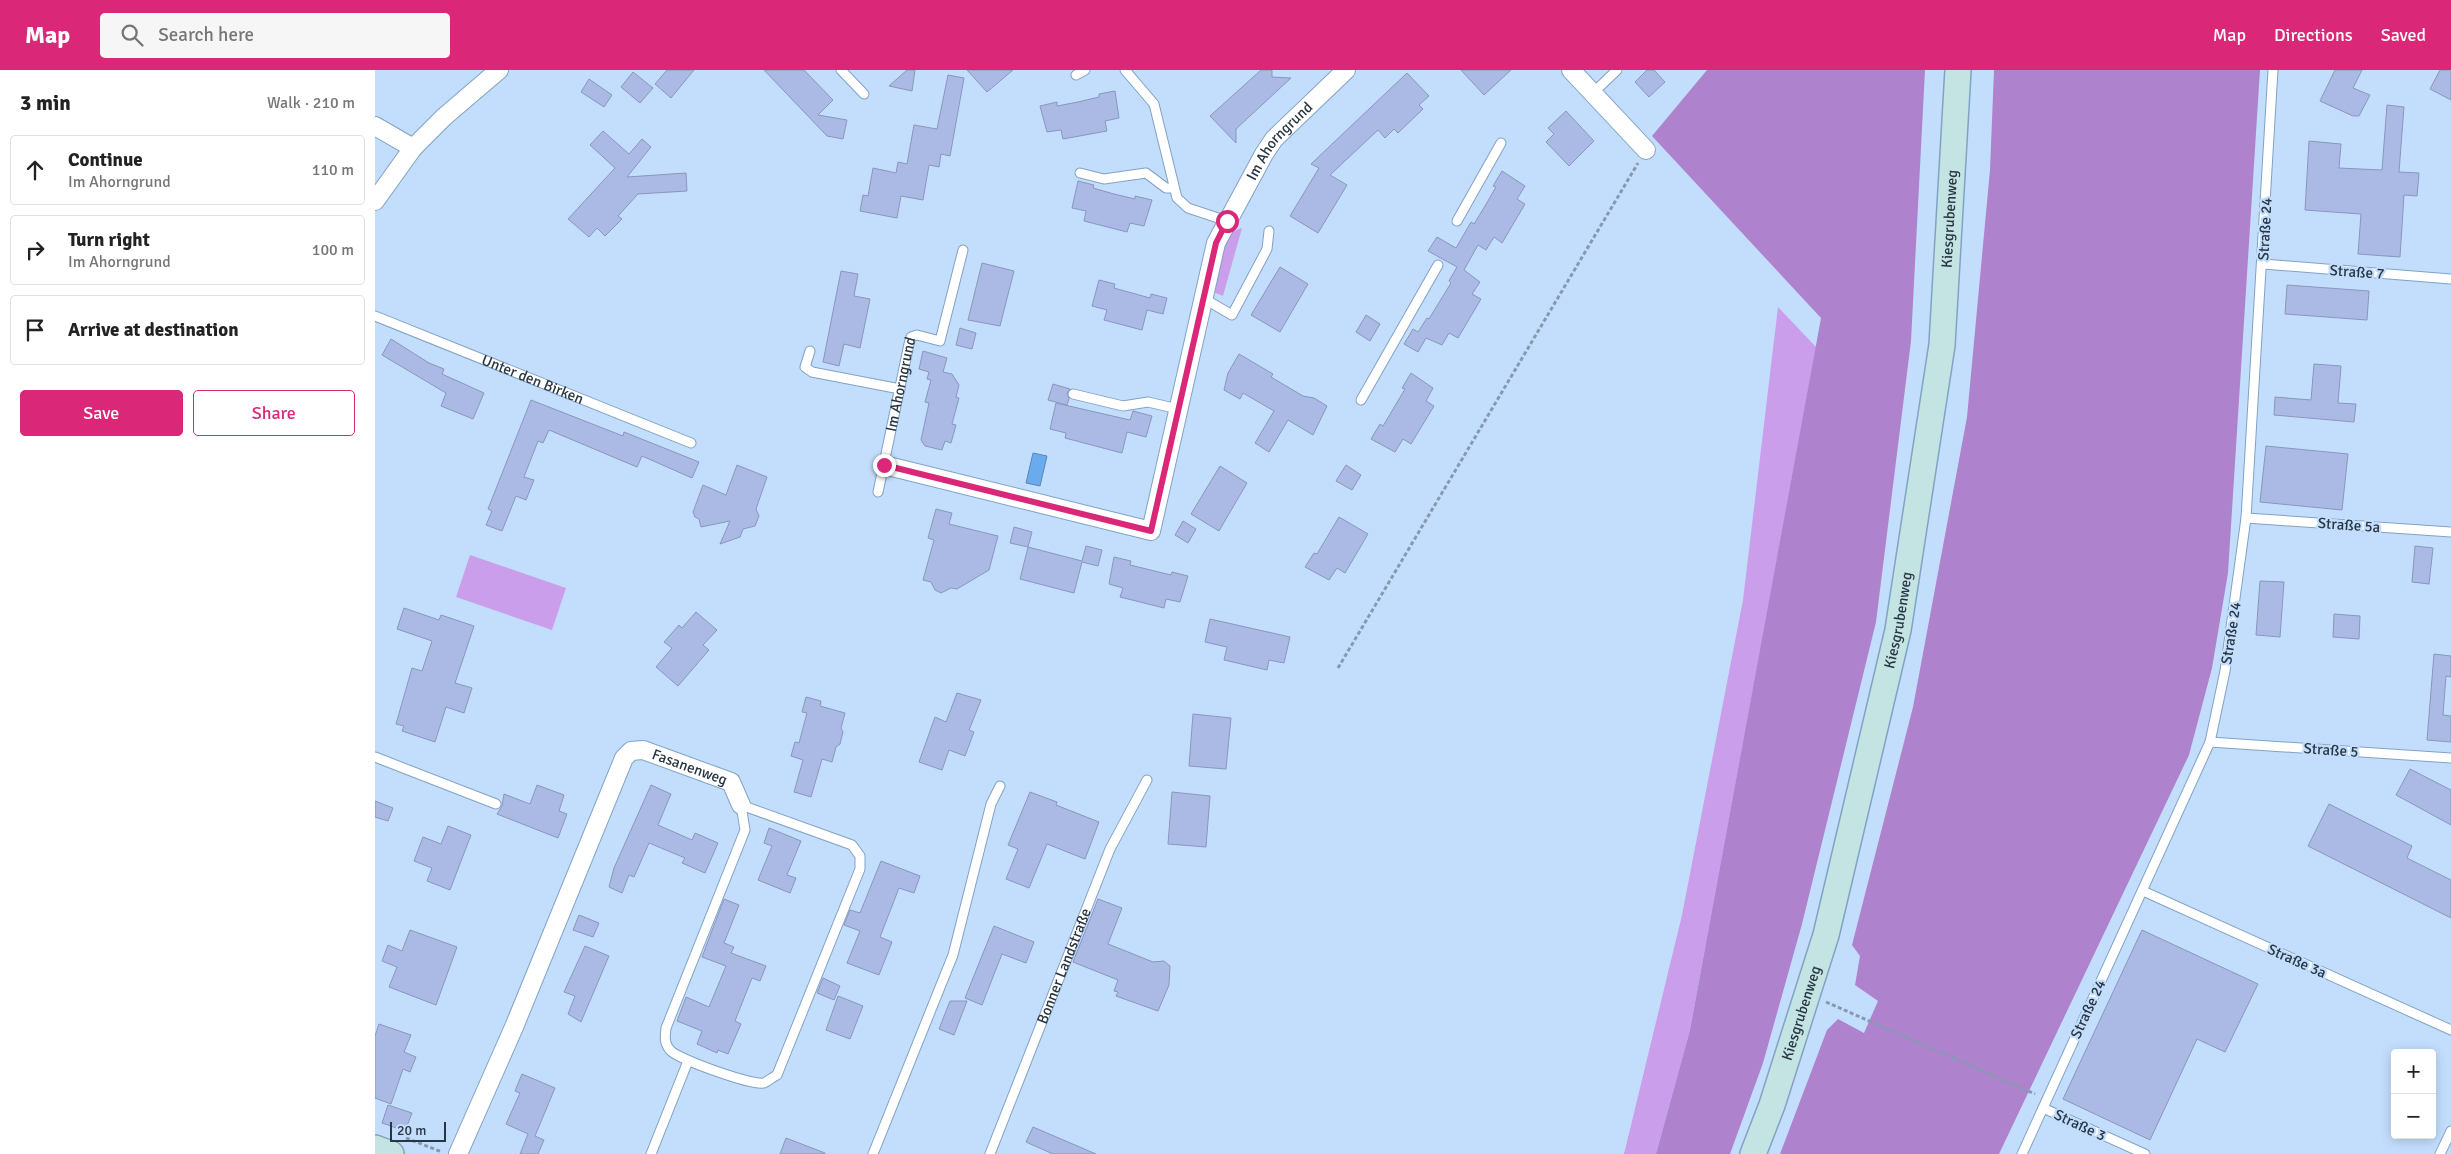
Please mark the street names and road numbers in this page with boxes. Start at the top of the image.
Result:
street label: Im Ahorngrund [1243,98,1316,183]
street label: Kiesgrubenweg [1937,169,1961,268]
street label: Straße 24 [2254,197,2276,261]
street label: Straße 7 [2329,261,2385,283]
street label: Im Ahorngrund [882,335,920,433]
street label: Unter den Birken [479,351,586,408]
street label: Straße 5a [2317,514,2381,536]
street label: Kiesgrubenweg [1880,570,1916,670]
street label: Straße 24 [2217,600,2245,666]
street label: Straße 5 [2303,739,2359,761]
street label: Fasanenweg [650,745,730,789]
street label: Bonner Landstraße [1033,906,1095,1026]
street label: Straße 3a [2265,940,2329,982]
street label: Kiesgrubenweg [1778,963,1825,1063]
street label: Straße 24 [2067,977,2109,1041]
street label: Straße 3 [2051,1105,2109,1145]

